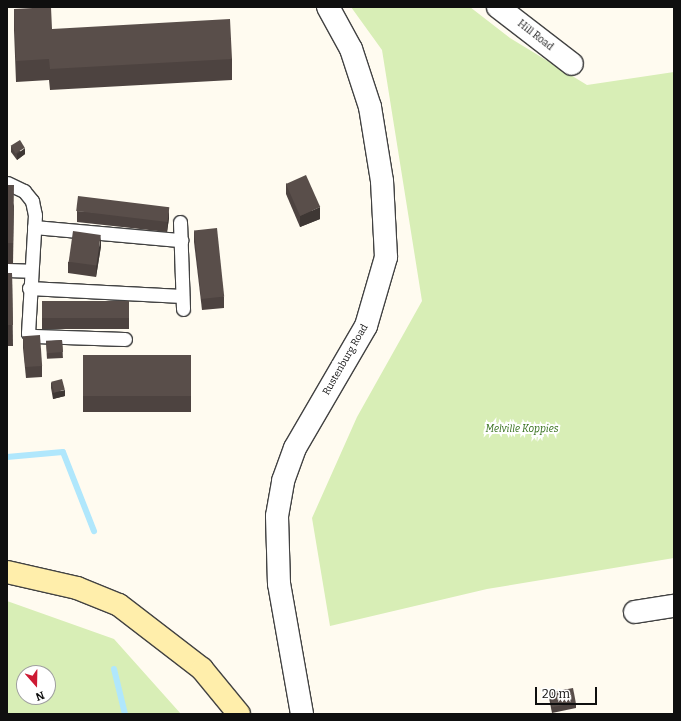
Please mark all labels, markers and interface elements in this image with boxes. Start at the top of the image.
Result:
street label: Hill Road [515,18,555,54]
street label: Rustenburg Road [321,322,371,398]
park label: Melville Koppies [486,424,558,436]
north arrow [16,665,56,705]
scale bar [537,679,599,705]
text: 20 m [542,687,570,701]
text: N [34,688,46,703]

